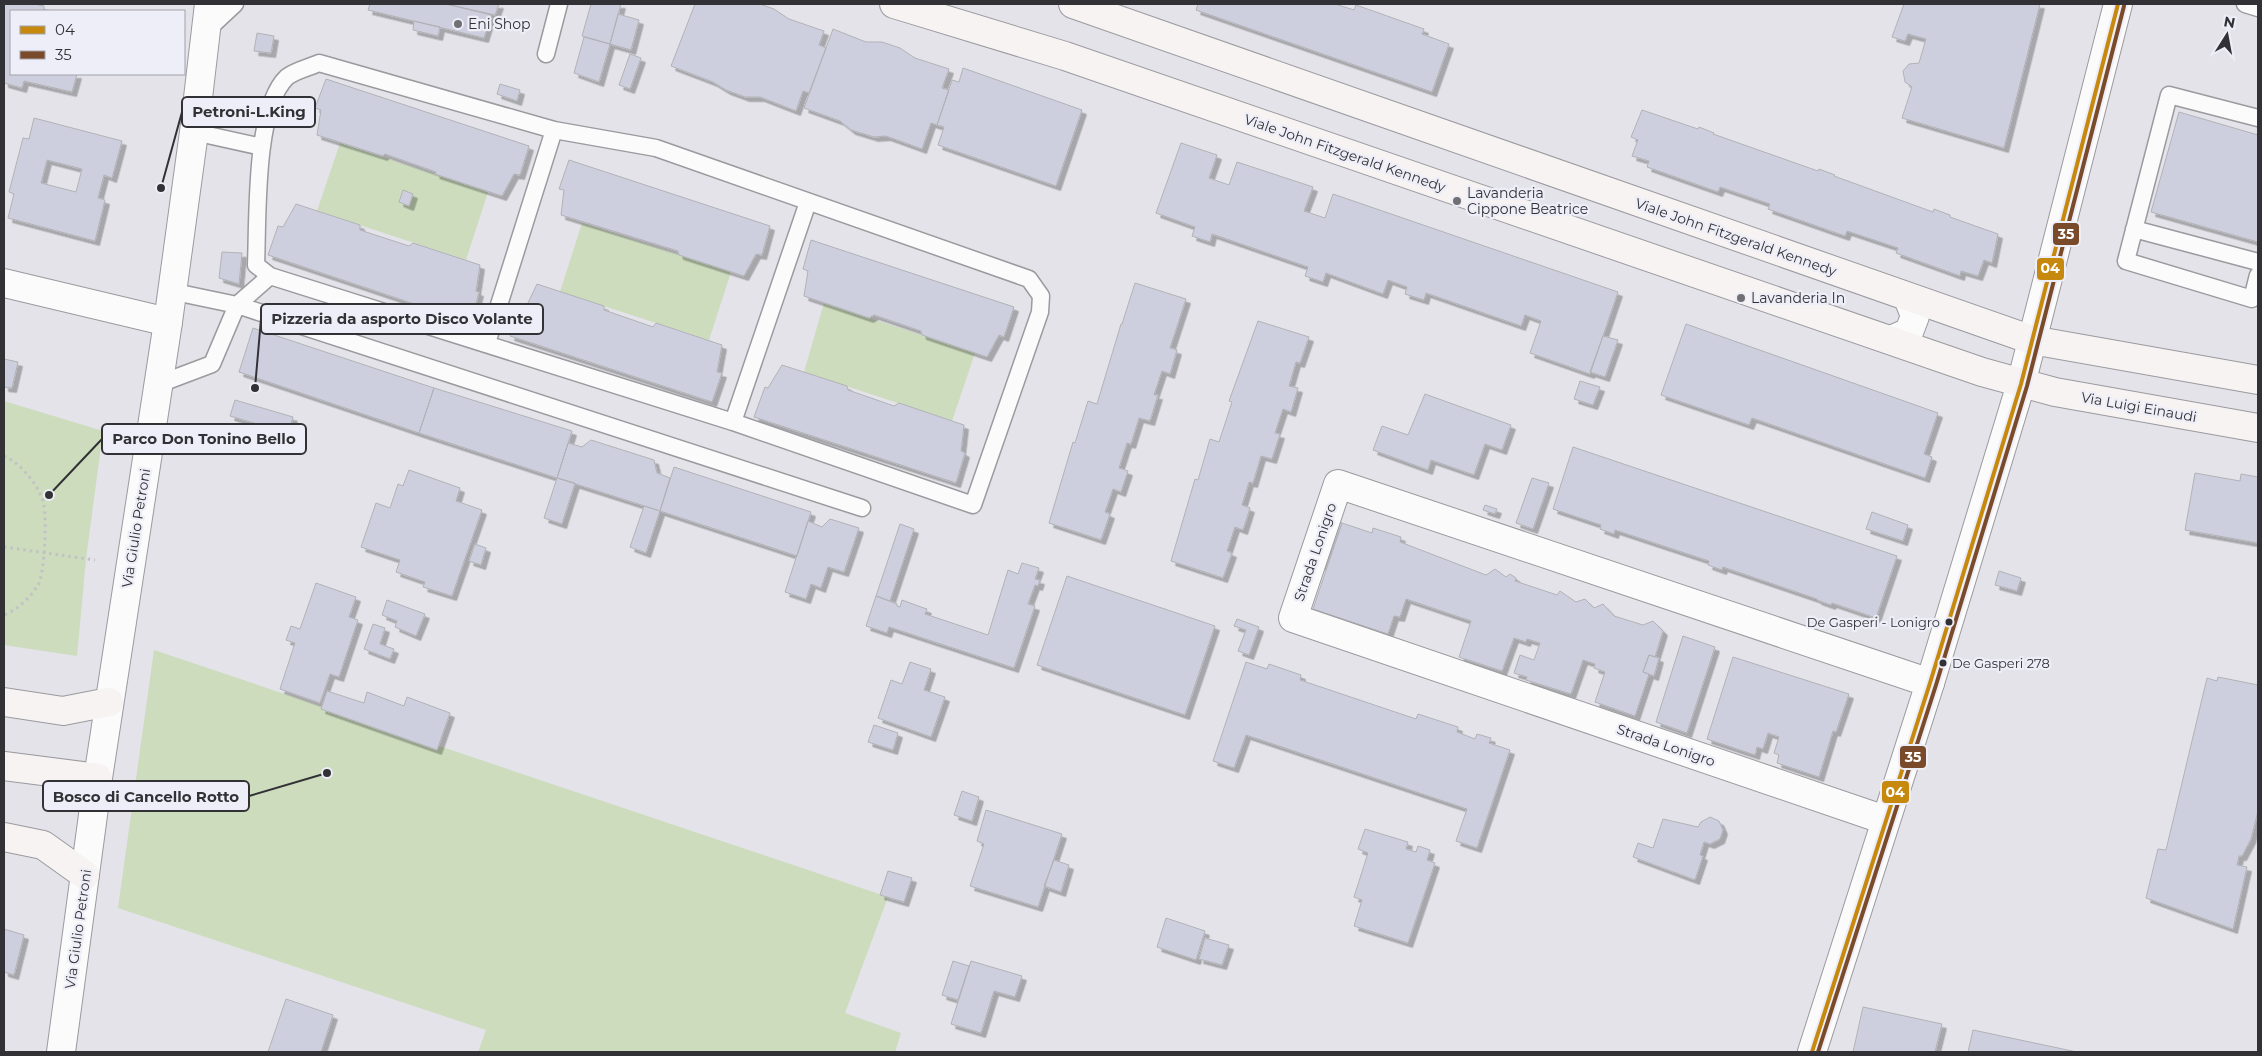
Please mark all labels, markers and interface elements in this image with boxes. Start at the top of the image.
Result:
legend [10,10,185,75]
north arrow [2202,10,2252,60]
text: N [2222,12,2237,32]
place label: Eni Shop [468,15,531,33]
marker: Eni Shop [452,18,464,30]
text: 04 [55,20,75,39]
text: 35 [55,45,72,64]
callout: Petroni-L.King [182,97,315,127]
text: Petroni-L.King [192,102,306,121]
street label: Viale John Fitzgerald Kennedy [1242,110,1448,196]
place label: Lavanderia Cippone Beatrice [1467,184,1588,218]
street label: Viale John Fitzgerald Kennedy [1633,194,1839,280]
marker: Lavanderia Cippone Beatrice [1451,195,1463,207]
line badge: 35 [2052,222,2080,246]
text: 35 [2057,225,2074,243]
line badge: 04 [2036,257,2065,281]
text: 04 [2040,259,2060,277]
place label: Lavanderia In [1751,289,1845,307]
marker: Lavanderia In [1735,292,1747,304]
callout: Pizzeria da asporto Disco Volante [261,304,543,334]
text: Pizzeria da asporto Disco Volante [271,309,533,328]
street label: Via Luigi Einaudi [2080,388,2198,426]
callout: Parco Don Tonino Bello [102,424,306,454]
text: Parco Don Tonino Bello [112,429,296,448]
street label: Via Giulio Petroni [118,467,154,589]
street label: Strada Lonigro [1290,500,1340,604]
place label: De Gasperi - Lonigro [1807,614,1940,630]
marker: De Gasperi - Lonigro [1944,617,1954,627]
place label: De Gasperi 278 [1952,655,2050,671]
marker: De Gasperi 278 [1938,658,1948,668]
street label: Strada Lonigro [1614,720,1718,770]
line badge: 35 [1899,745,1927,769]
text: 35 [1904,748,1921,766]
line badge: 04 [1881,780,1910,804]
callout: Bosco di Cancello Rotto [43,781,249,811]
text: 04 [1885,783,1905,801]
text: Bosco di Cancello Rotto [53,787,239,806]
street label: Via Giulio Petroni [61,868,95,990]

